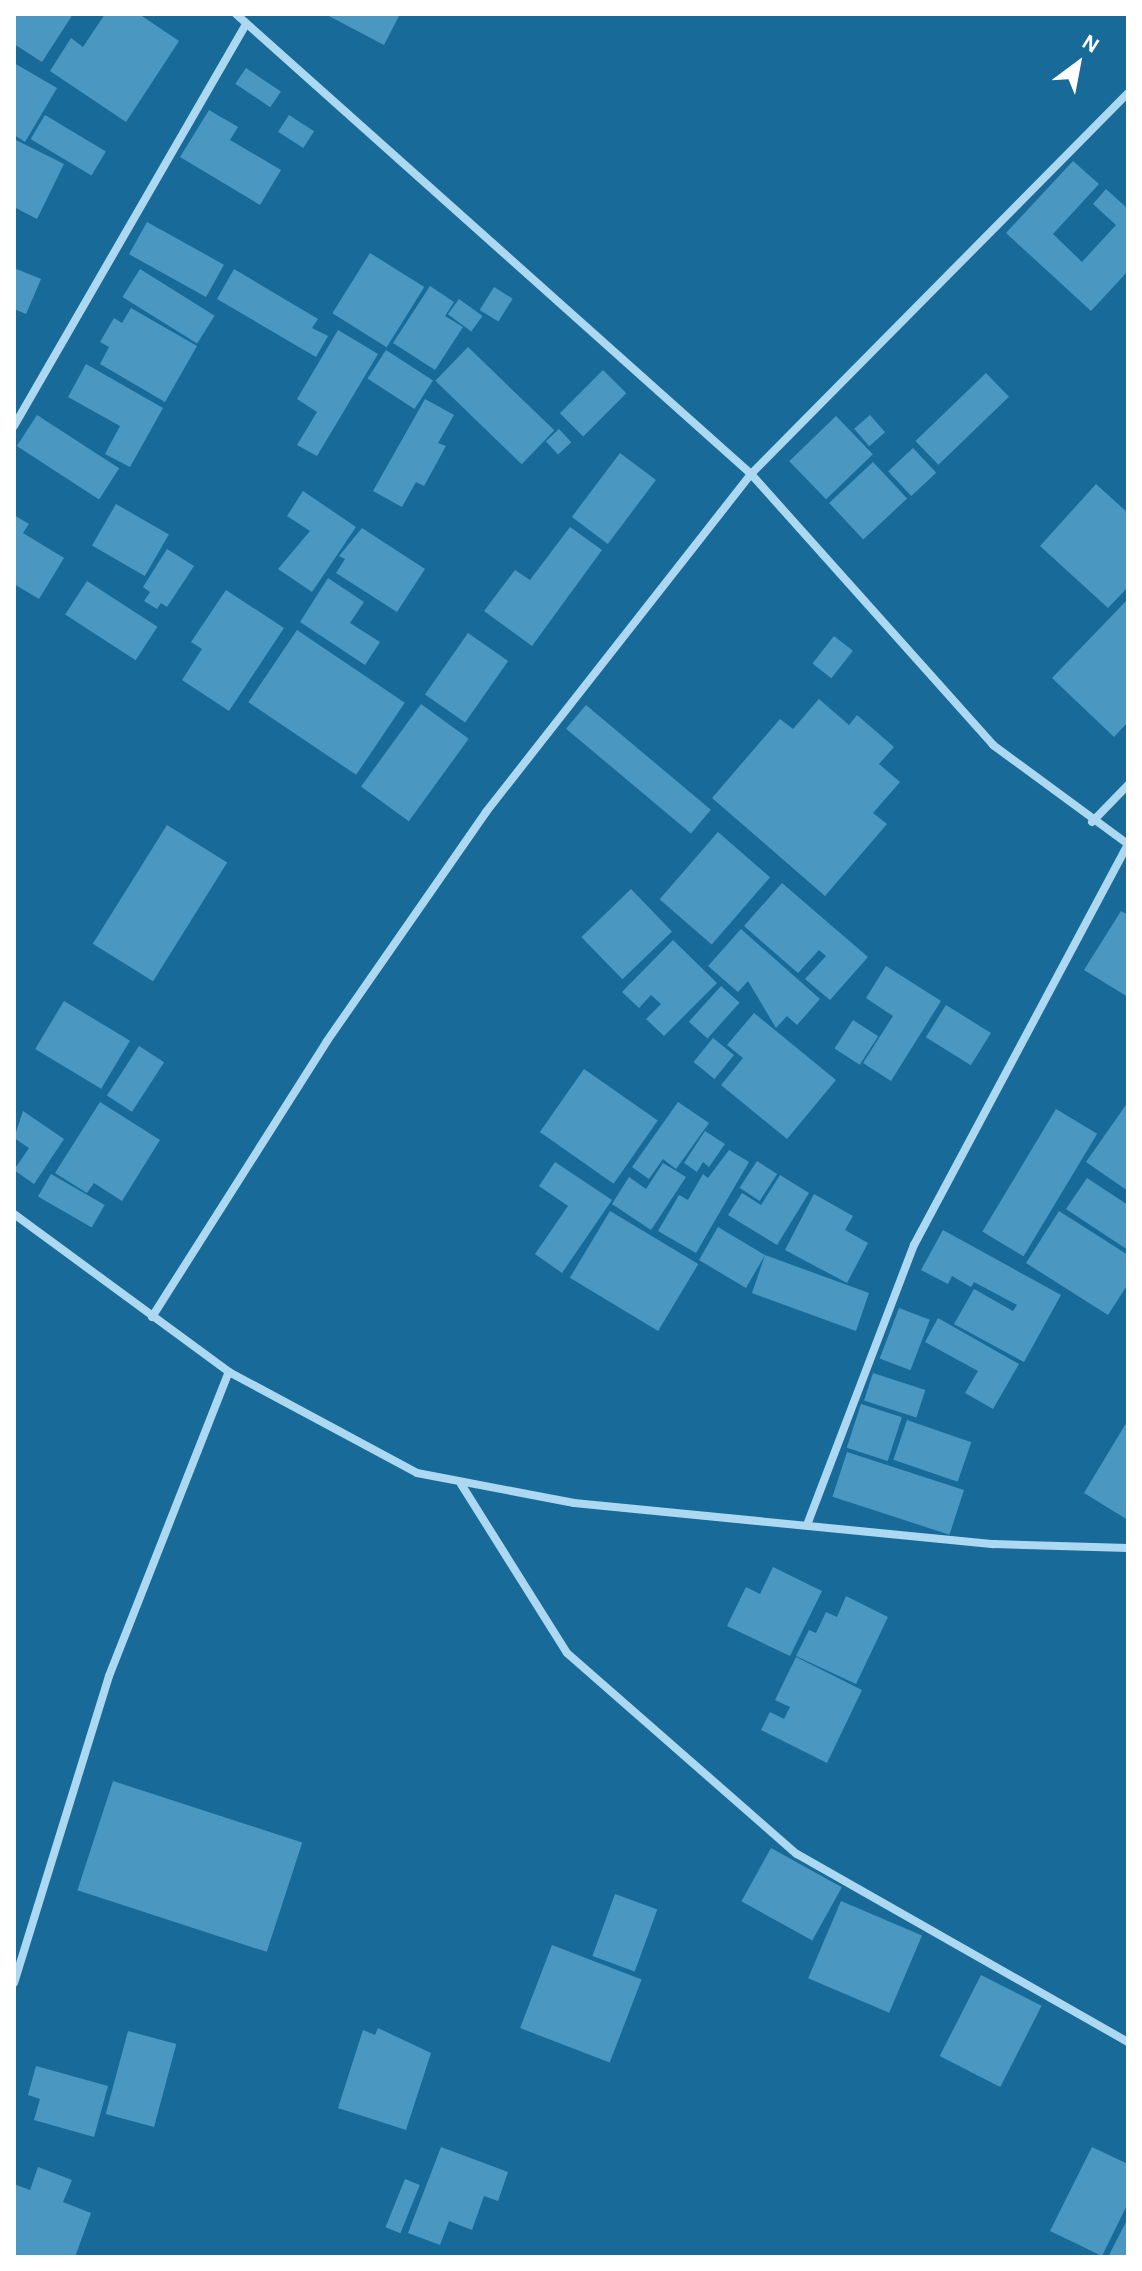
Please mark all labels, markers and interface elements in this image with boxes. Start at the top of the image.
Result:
north arrow [1038,24,1118,104]
text: N [1078,30,1103,57]

